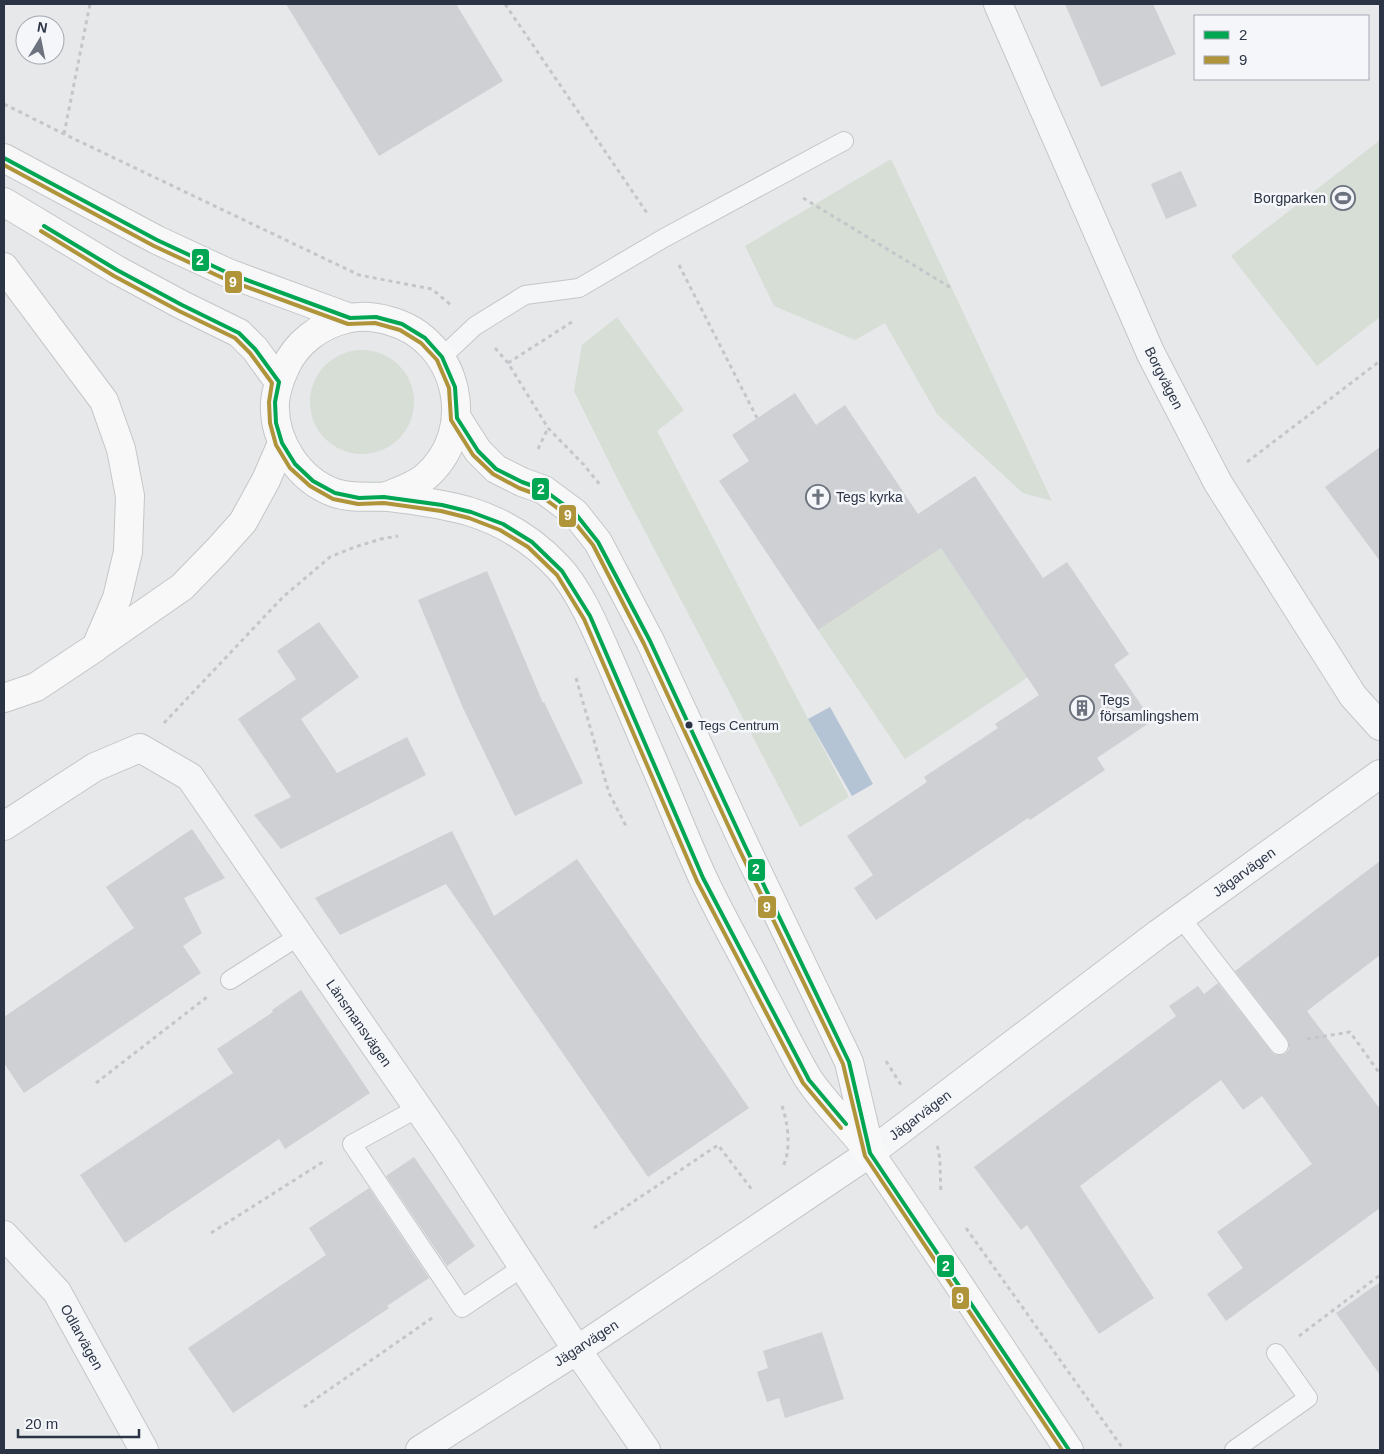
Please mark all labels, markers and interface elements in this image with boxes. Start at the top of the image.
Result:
north arrow [15,15,65,65]
legend [1194,15,1369,80]
text: N [36,18,49,36]
text: 2 [1239,26,1247,43]
text: 9 [1239,51,1247,68]
sports icon: Borgparken [1330,185,1356,211]
place label: Borgparken [1254,190,1326,206]
line badge: 2 [191,248,210,272]
text: 2 [196,252,204,268]
line badge: 9 [224,270,243,294]
text: 9 [229,274,237,290]
street label: Borgvägen [1142,344,1186,412]
line badge: 2 [531,477,550,501]
text: 2 [537,481,545,497]
church icon: Tegs kyrka [805,484,831,510]
place label: Tegs kyrka [836,489,903,505]
line badge: 9 [558,504,577,528]
text: 9 [564,507,572,523]
place label: Tegs församlingshem [1100,692,1199,724]
building icon: Tegs församlingshem [1069,695,1095,721]
place label: Tegs Centrum [698,718,779,733]
marker: Tegs Centrum [684,720,694,730]
street label: Jägarvägen [1210,844,1278,900]
line badge: 2 [747,858,766,882]
text: 2 [752,861,760,877]
line badge: 9 [757,895,777,919]
text: 9 [763,899,771,915]
street label: Länsmansvägen [323,976,395,1070]
street label: Jägarvägen [886,1087,954,1143]
line badge: 2 [936,1254,955,1278]
text: 2 [942,1258,950,1274]
line badge: 9 [951,1286,970,1310]
text: 9 [956,1290,964,1306]
street label: Odlarvägen [57,1301,107,1373]
street label: Jägarvägen [551,1316,621,1370]
scale bar [18,1406,139,1438]
text: 20 m [25,1415,58,1432]

